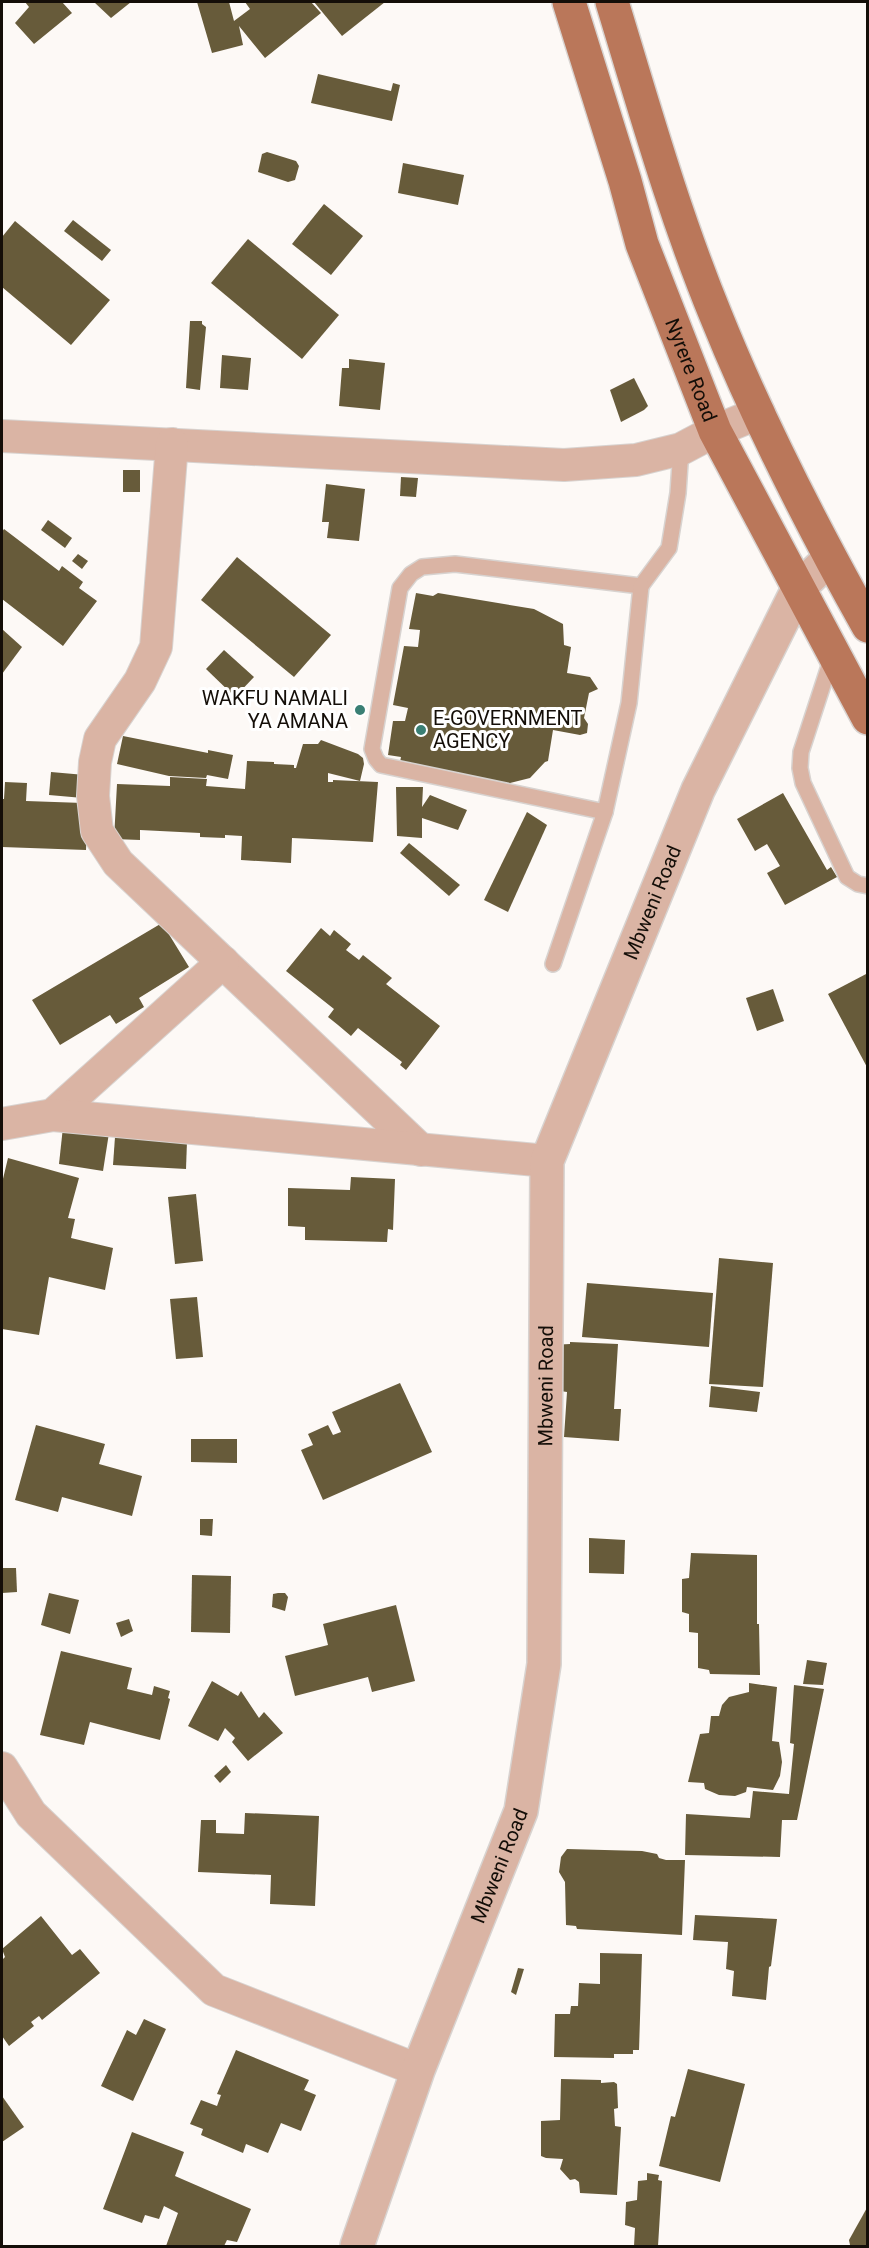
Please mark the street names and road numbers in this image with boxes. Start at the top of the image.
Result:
street label: Nyrere Road [660,315,722,425]
street label: Mbweni Road [618,842,686,963]
street label: Mbweni Road [533,1325,558,1446]
street label: Mbweni Road [466,1805,533,1927]

